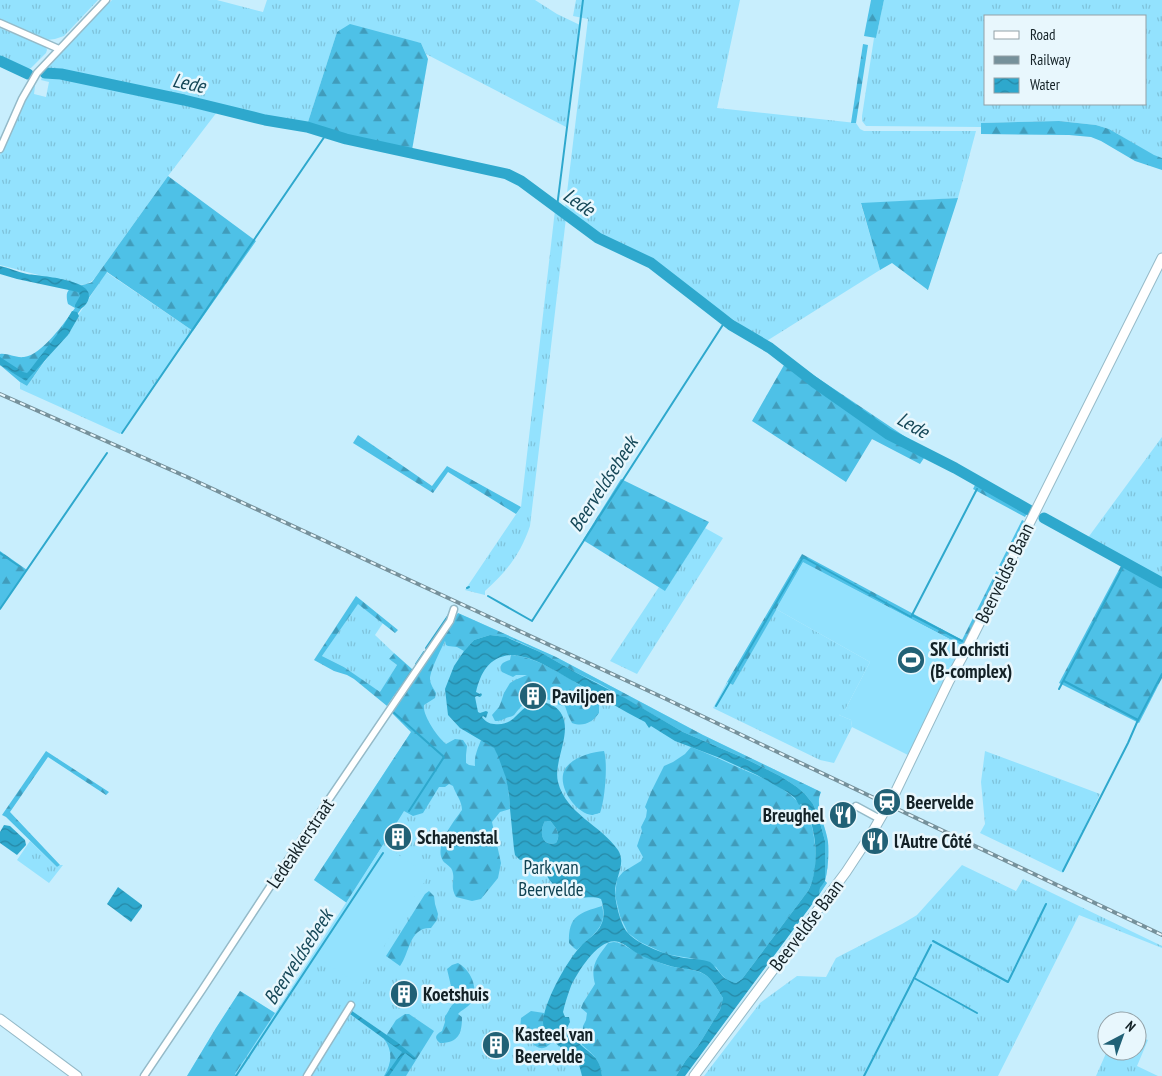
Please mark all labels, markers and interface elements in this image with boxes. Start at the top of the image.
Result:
legend [984,15,1147,105]
text: Road [1030,25,1056,44]
text: Railway [1030,50,1071,69]
water label: Lede [170,67,209,99]
text: Water [1030,75,1061,94]
water label: Lede [558,182,601,223]
water label: Lede [892,406,935,445]
water label: Beerveldsebeek [563,430,645,537]
street label: Beerveldse Baan [969,519,1039,627]
place label: SK Lochristi (B-complex) [930,637,1012,683]
sports icon: SK Lochristi (B-complex) [896,645,926,675]
building icon: Paviljoen [518,681,548,711]
place label: Paviljoen [552,684,614,708]
station icon: Beervelde [872,787,902,817]
place label: Beervelde [906,790,974,814]
street label: Ledeakkerstraat [261,793,339,893]
restaurant icon: Breughel [828,800,858,830]
place label: Breughel [763,803,824,827]
building icon: Schapenstal [383,822,413,852]
place label: Schapenstal [417,825,499,849]
restaurant icon: l'Autre Côté [860,826,890,856]
place label: l'Autre Côté [894,829,972,853]
park label: Park van Beervelde [518,855,584,901]
street label: Beerveldse Baan [764,875,848,975]
water label: Beerveldsebeek [258,903,340,1010]
building icon: Koetshuis [389,979,419,1009]
place label: Koetshuis [423,982,489,1006]
north arrow [1097,1011,1147,1061]
text: N [1122,1017,1139,1035]
place label: Kasteel van Beervelde [515,1022,593,1068]
building icon: Kasteel van Beervelde [481,1030,511,1060]

